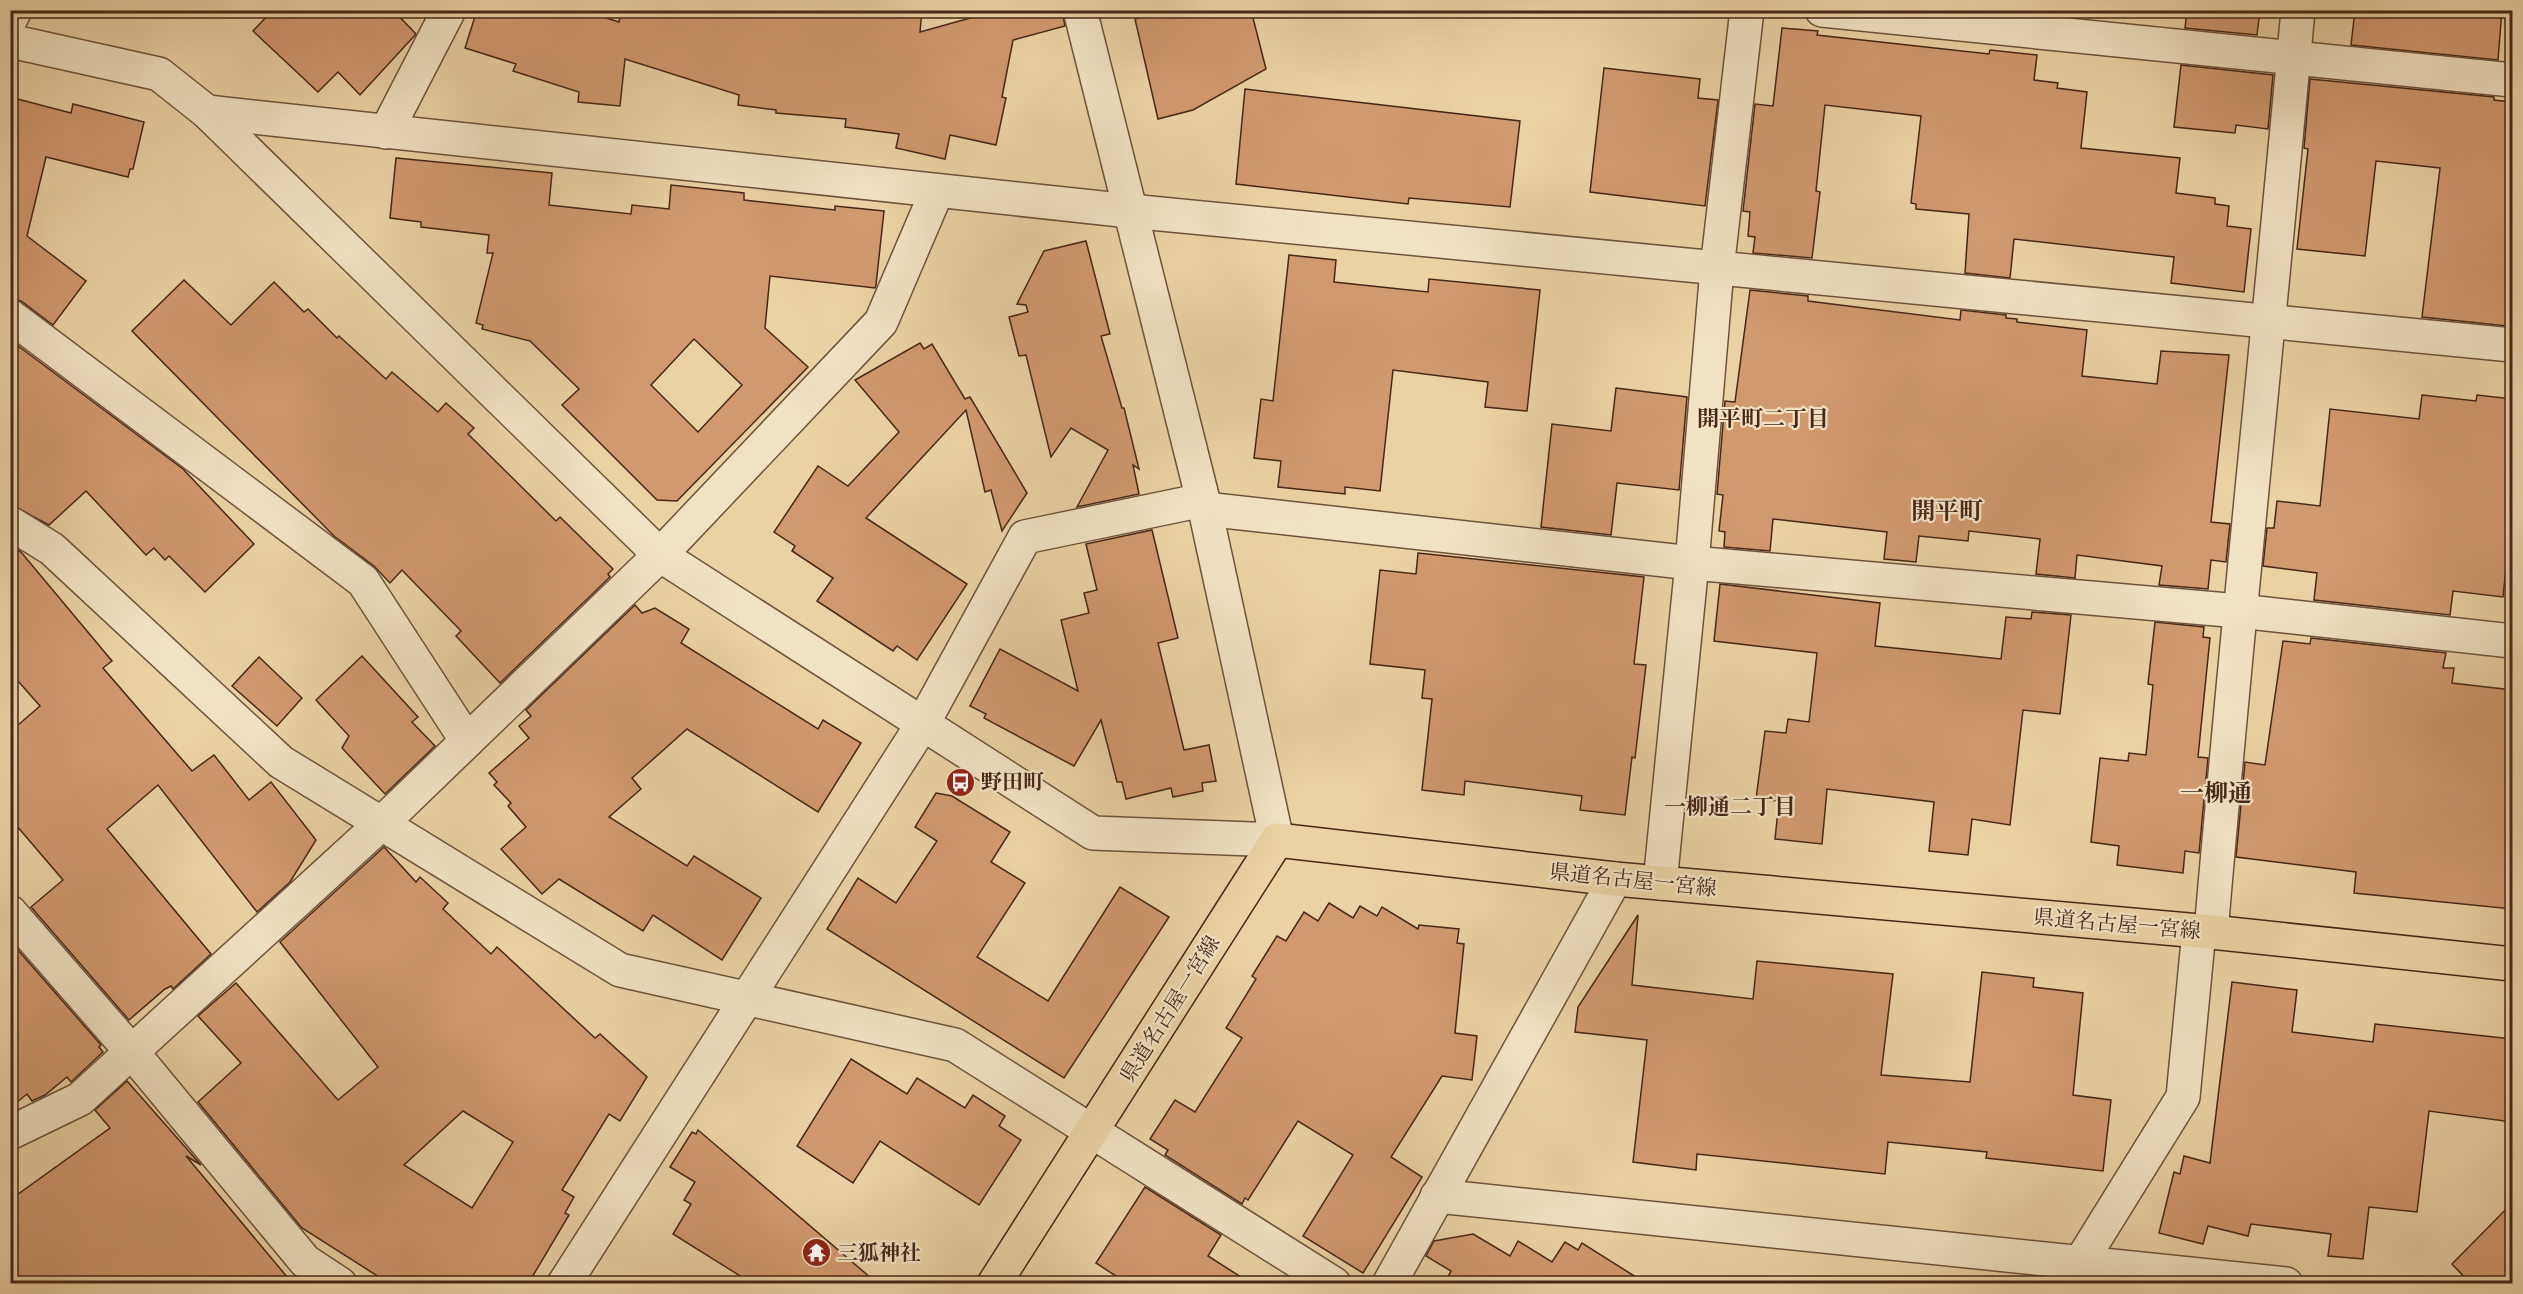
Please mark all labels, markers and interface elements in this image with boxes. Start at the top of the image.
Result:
district label: 開平町二丁目 [1697,407,1829,431]
district label: 開平町 [1911,498,1983,525]
bus stop icon: 野田町 [944,766,976,798]
place label: 野田町 [981,771,1044,794]
district label: 一柳通 [2180,780,2252,807]
district label: 一柳通二丁目 [1664,795,1796,819]
street label: 県道名古屋一宮線 [1548,860,1718,901]
street label: 県道名古屋一宮線 [2032,906,2202,943]
street label: 県道名古屋一宮線 [1116,932,1225,1087]
temple icon: 三狐神社 [800,1237,832,1269]
place label: 三狐神社 [837,1242,921,1265]

